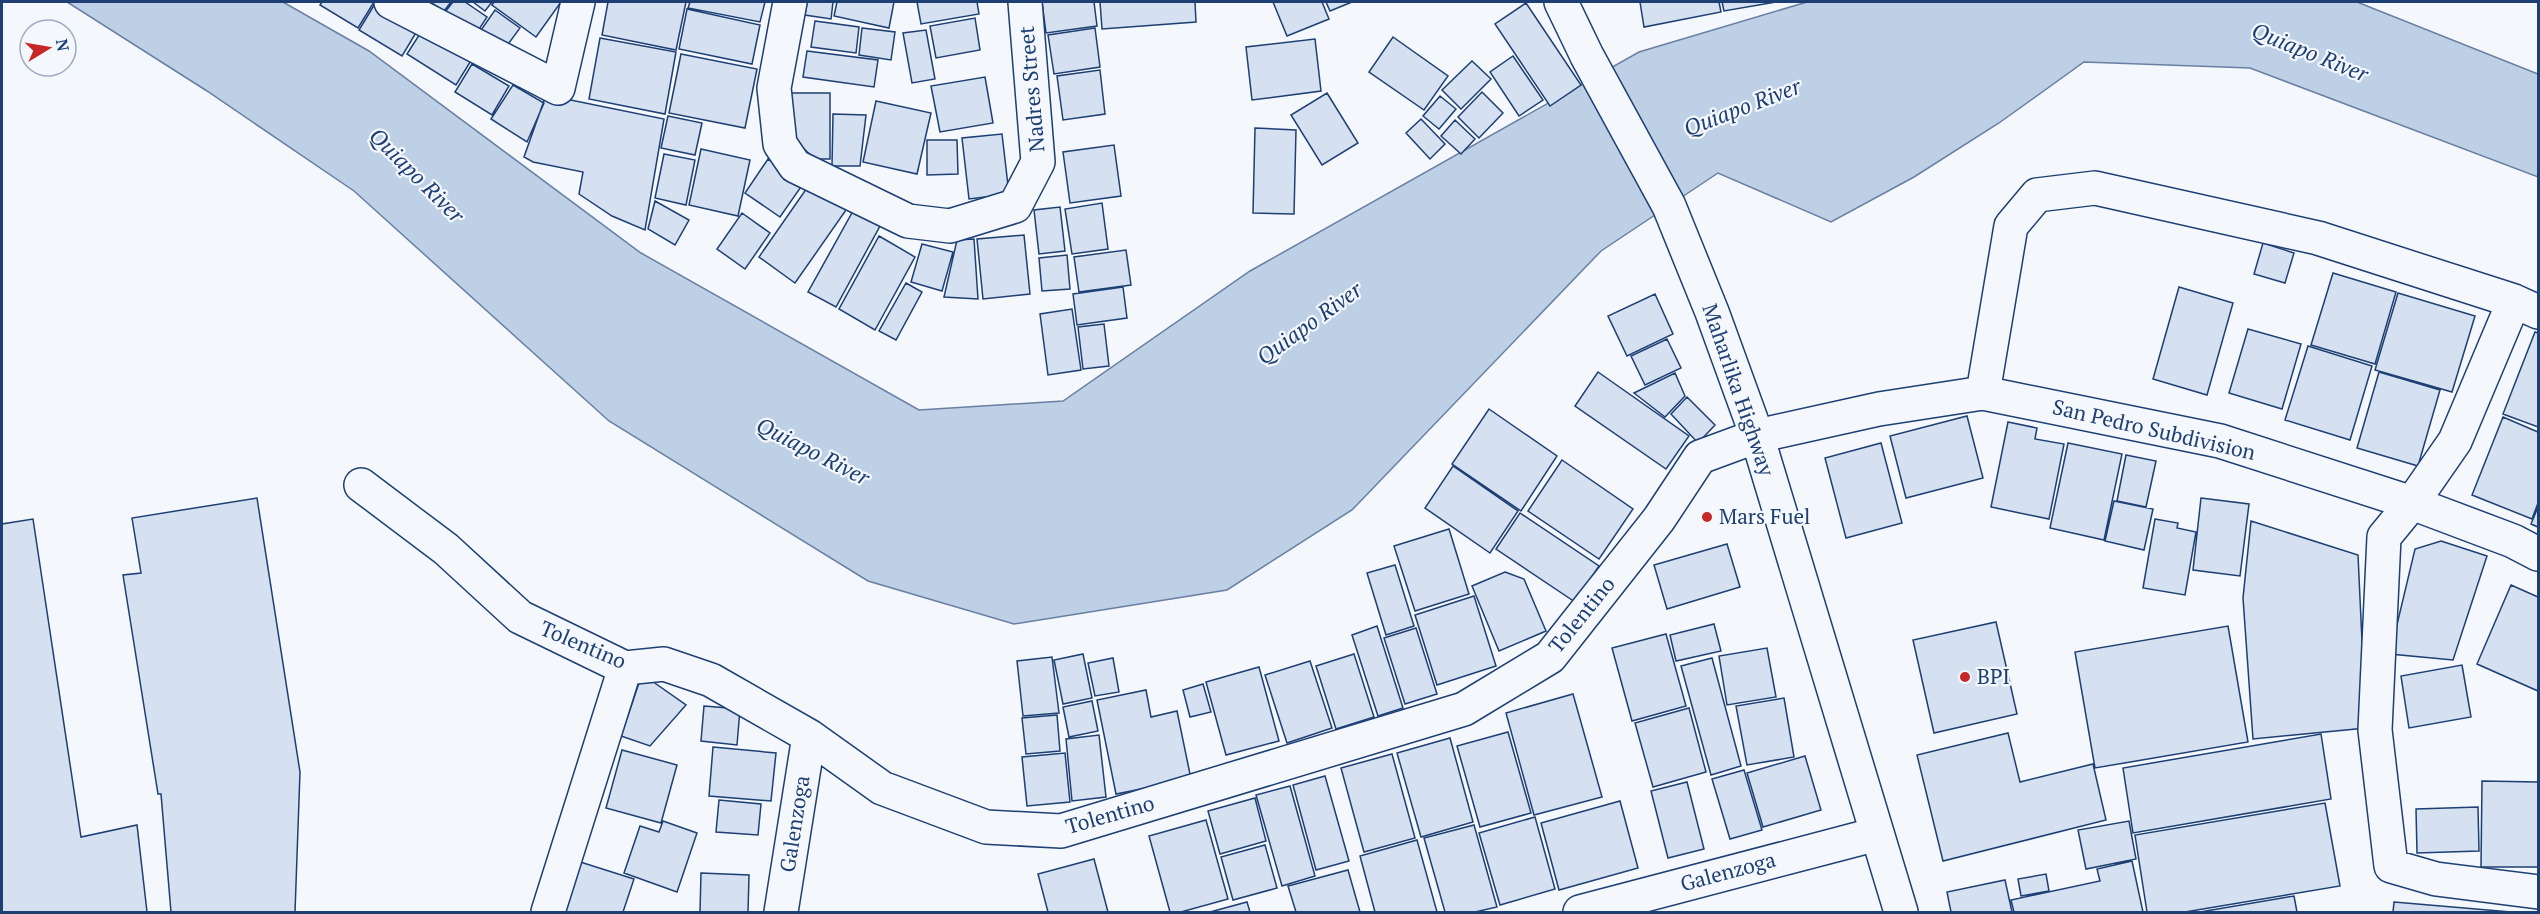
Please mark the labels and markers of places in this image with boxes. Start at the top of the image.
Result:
place label: Mars Fuel [1719,502,1810,530]
marker: Mars Fuel [1700,510,1714,524]
place label: BPI [1977,662,2010,690]
marker: BPI [1958,670,1972,684]

